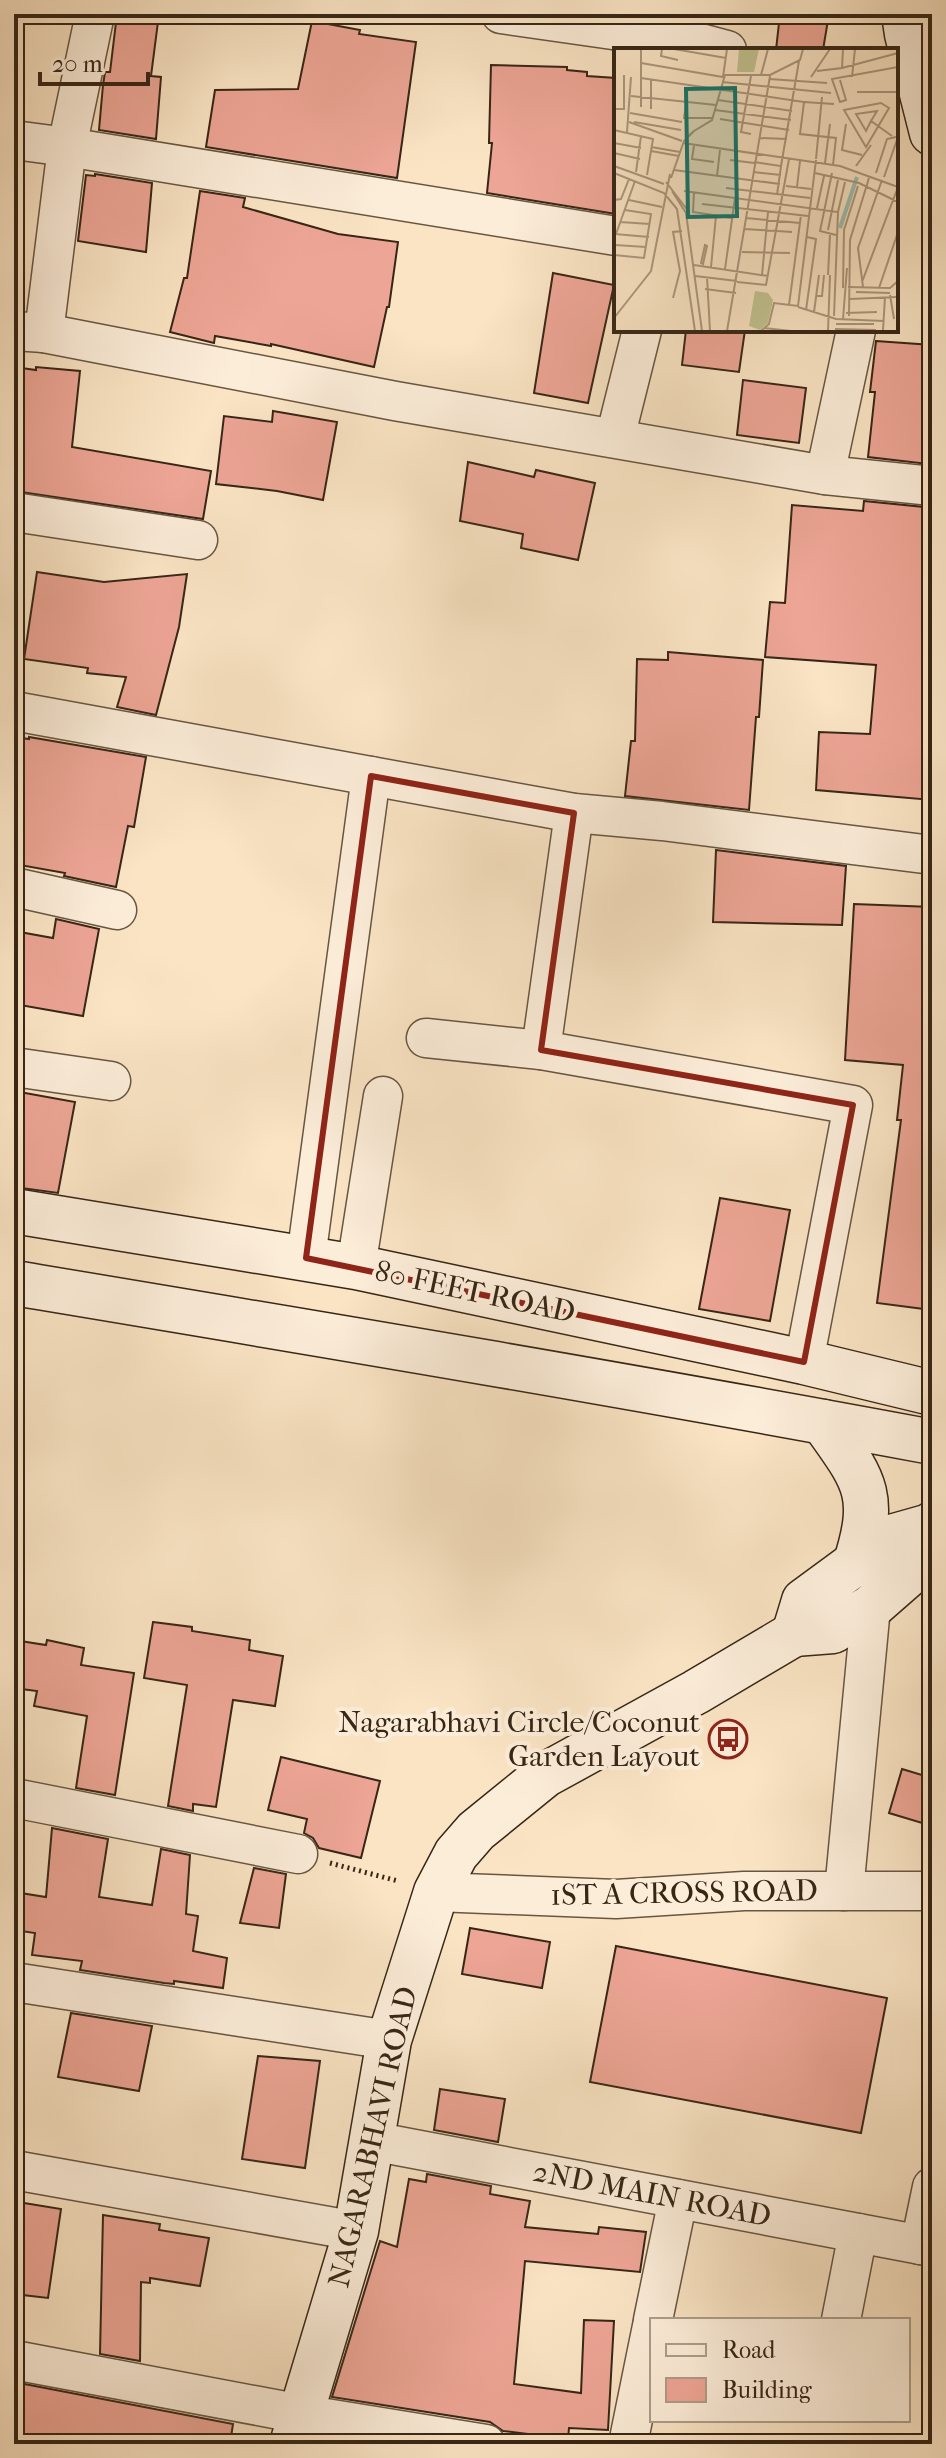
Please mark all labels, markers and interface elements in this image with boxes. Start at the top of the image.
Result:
scale bar [40,36,148,86]
inset map [614,48,898,332]
text: 20 m [52,50,103,78]
street label: 80 FEET ROAD [372,1254,578,1330]
place label: Nagarabhavi Circle/Coconut Garden Layout [338,1705,700,1774]
bus stop icon: Nagarabhavi Circle/Coconut Garden Layout [707,1718,749,1760]
street label: 1ST A CROSS ROAD [550,1873,818,1913]
street label: NAGARABHAVI ROAD [321,1983,425,2291]
street label: 2ND MAIN ROAD [530,2154,774,2234]
legend [650,2318,910,2422]
text: Road [722,2336,776,2364]
text: Building [722,2376,813,2404]

